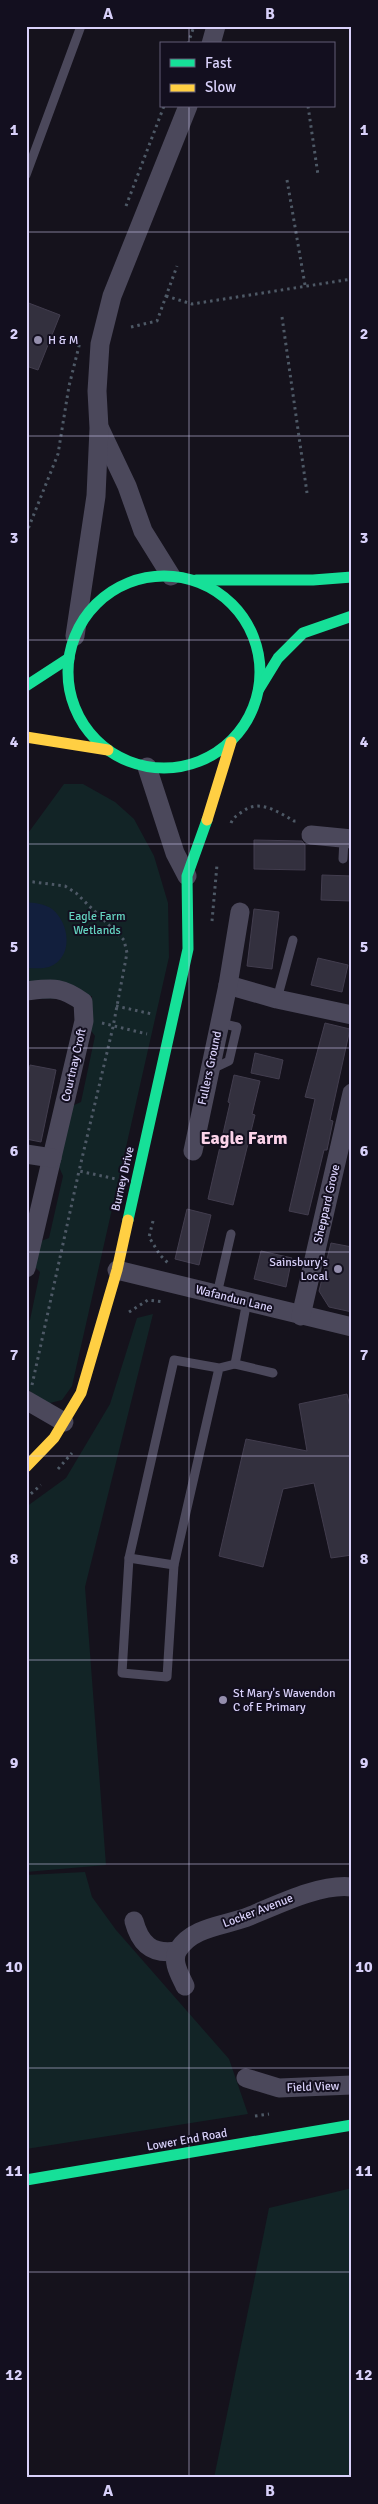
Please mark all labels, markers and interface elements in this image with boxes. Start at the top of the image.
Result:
text: A [103,4,114,24]
text: B [265,4,275,24]
legend [160,42,336,108]
text: Fast [205,54,232,72]
text: Slow [205,78,236,96]
text: 1 [10,120,19,140]
text: 1 [360,120,369,140]
text: 2 [10,324,18,344]
text: 2 [360,324,368,344]
place label: H & M [48,333,79,348]
marker: H & M [32,334,44,346]
text: 3 [10,528,18,548]
text: 3 [360,528,368,548]
text: 4 [10,732,19,752]
text: 4 [360,732,369,752]
park label: Eagle Farm Wetlands [68,909,126,938]
text: 5 [10,937,18,957]
text: 5 [360,937,368,957]
street label: Courtnay Croft [58,1027,90,1103]
street label: Fullers Ground [195,1030,225,1106]
district label: Eagle Farm [200,1127,288,1149]
text: 6 [10,1141,19,1161]
text: 6 [360,1141,369,1161]
street label: Burney Drive [108,1145,138,1213]
street label: Sheppard Grove [311,1163,343,1245]
place label: Sainsbury's Local [269,1255,328,1284]
marker: Sainsbury's Local [332,1263,344,1275]
street label: Wafandun Lane [194,1282,274,1316]
text: 7 [10,1345,19,1365]
text: 7 [360,1345,369,1365]
text: 8 [10,1549,19,1569]
text: 8 [360,1549,369,1569]
place label: St Mary's Wavendon C of E Primary [233,1686,336,1715]
marker: St Mary's Wavendon C of E Primary [217,1694,229,1706]
text: 9 [10,1753,19,1773]
text: 9 [360,1753,369,1773]
street label: Locker Avenue [221,1891,295,1931]
text: 10 [5,1957,23,1977]
text: 10 [355,1957,373,1977]
street label: Field View [286,2079,340,2095]
street label: Lower End Road [145,2126,229,2154]
text: 11 [5,2161,23,2181]
text: 11 [355,2161,373,2181]
text: 12 [5,2365,23,2385]
text: 12 [355,2365,373,2385]
text: A [103,2481,114,2501]
text: B [265,2481,275,2501]

